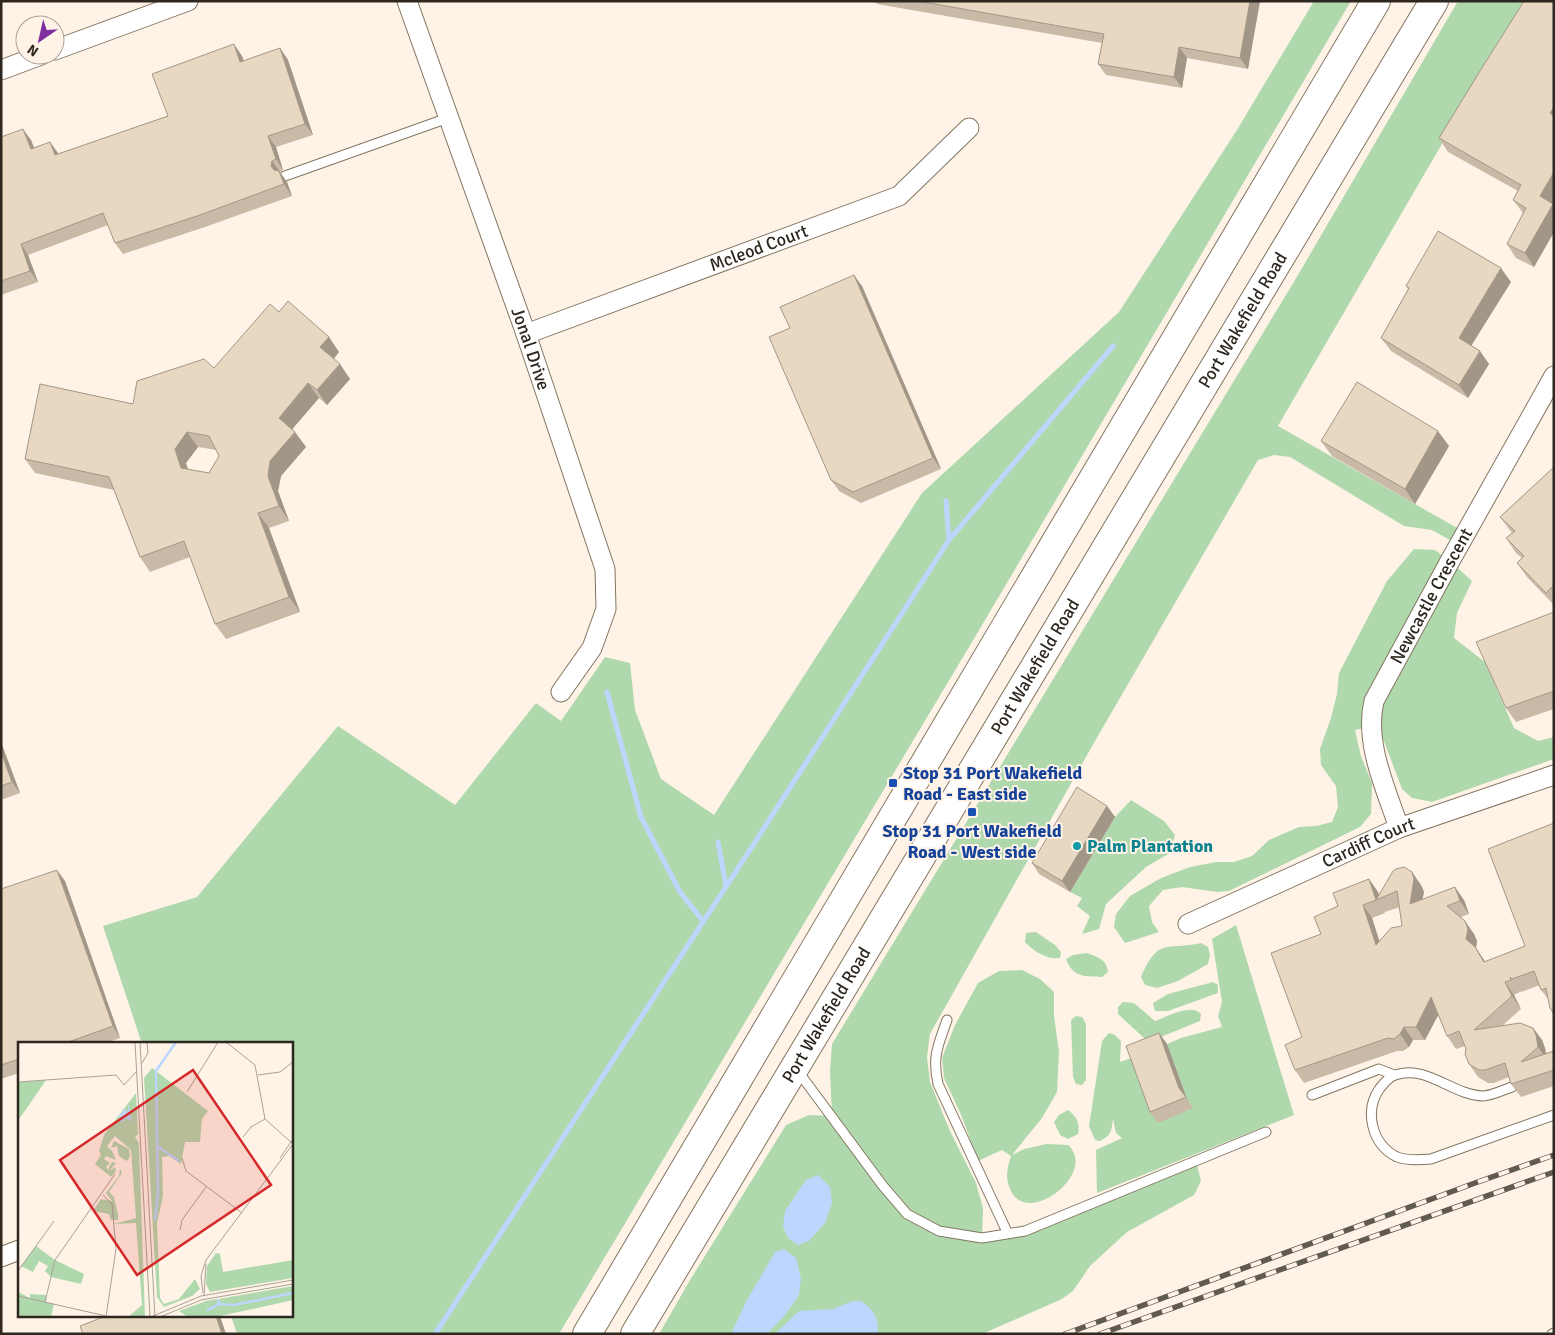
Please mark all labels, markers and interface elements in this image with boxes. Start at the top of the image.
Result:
north arrow [15,15,65,65]
text: N [24,41,42,60]
street label: Mcleod Court [706,220,811,276]
street label: Port Wakefield Road [1194,248,1292,392]
street label: Jonal Drive [506,304,555,393]
street label: Newcastle Crescent [1385,524,1477,668]
street label: Port Wakefield Road [986,595,1084,739]
place label: Stop 31 Port Wakefield Road - East side [903,762,1083,805]
marker: Stop 31 Port Wakefield Road - East side [887,777,899,789]
marker: Stop 31 Port Wakefield Road - West side [966,806,978,818]
street label: Cardiff Court [1318,812,1418,873]
place label: Stop 31 Port Wakefield Road - West side [882,820,1062,863]
place label: Palm Plantation [1087,835,1213,857]
marker: Palm Plantation [1071,840,1083,852]
street label: Port Wakefield Road [777,943,875,1087]
inset map [18,1042,292,1318]

